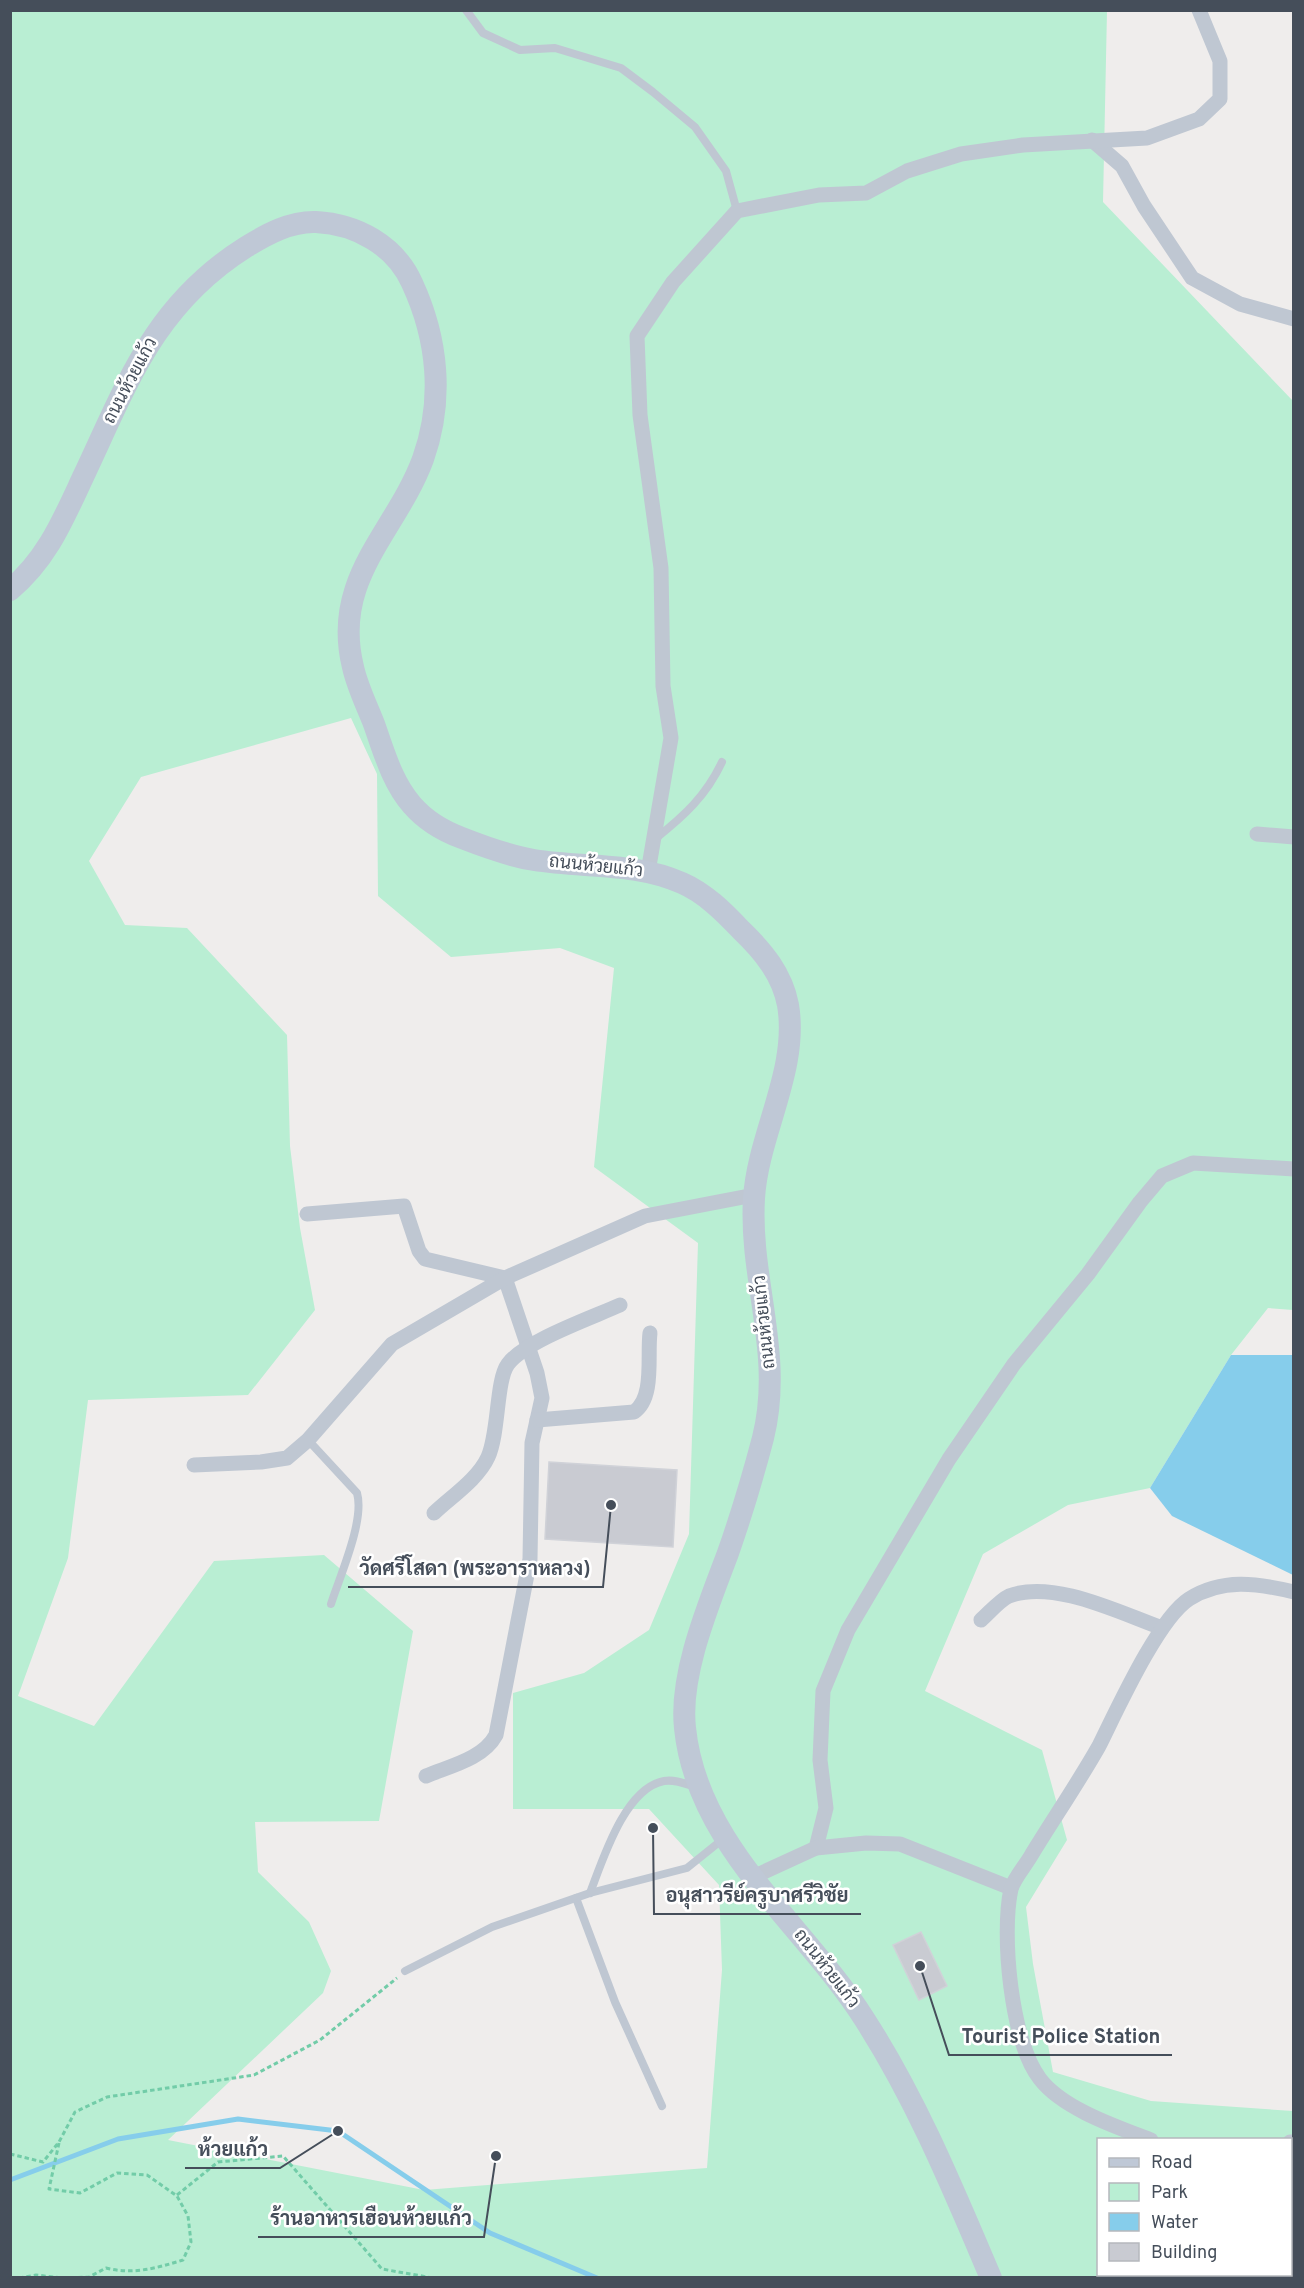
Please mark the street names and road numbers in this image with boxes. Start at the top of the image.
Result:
street label: ถนนห้วยแก้ว [97,333,163,428]
street label: ถนนห้วยแก้ว [548,849,644,883]
street label: ถนนห้วยแก้ว [747,1274,781,1370]
street label: ถนนห้วยแก้ว [788,1924,866,2013]

